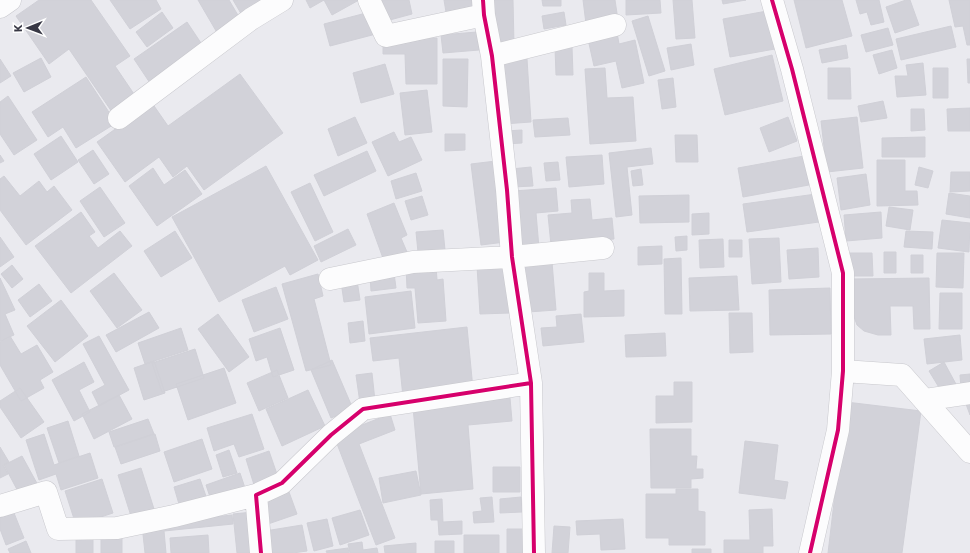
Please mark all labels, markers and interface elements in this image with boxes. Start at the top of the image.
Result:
north arrow [8,8,48,48]
text: K [10,24,26,32]

